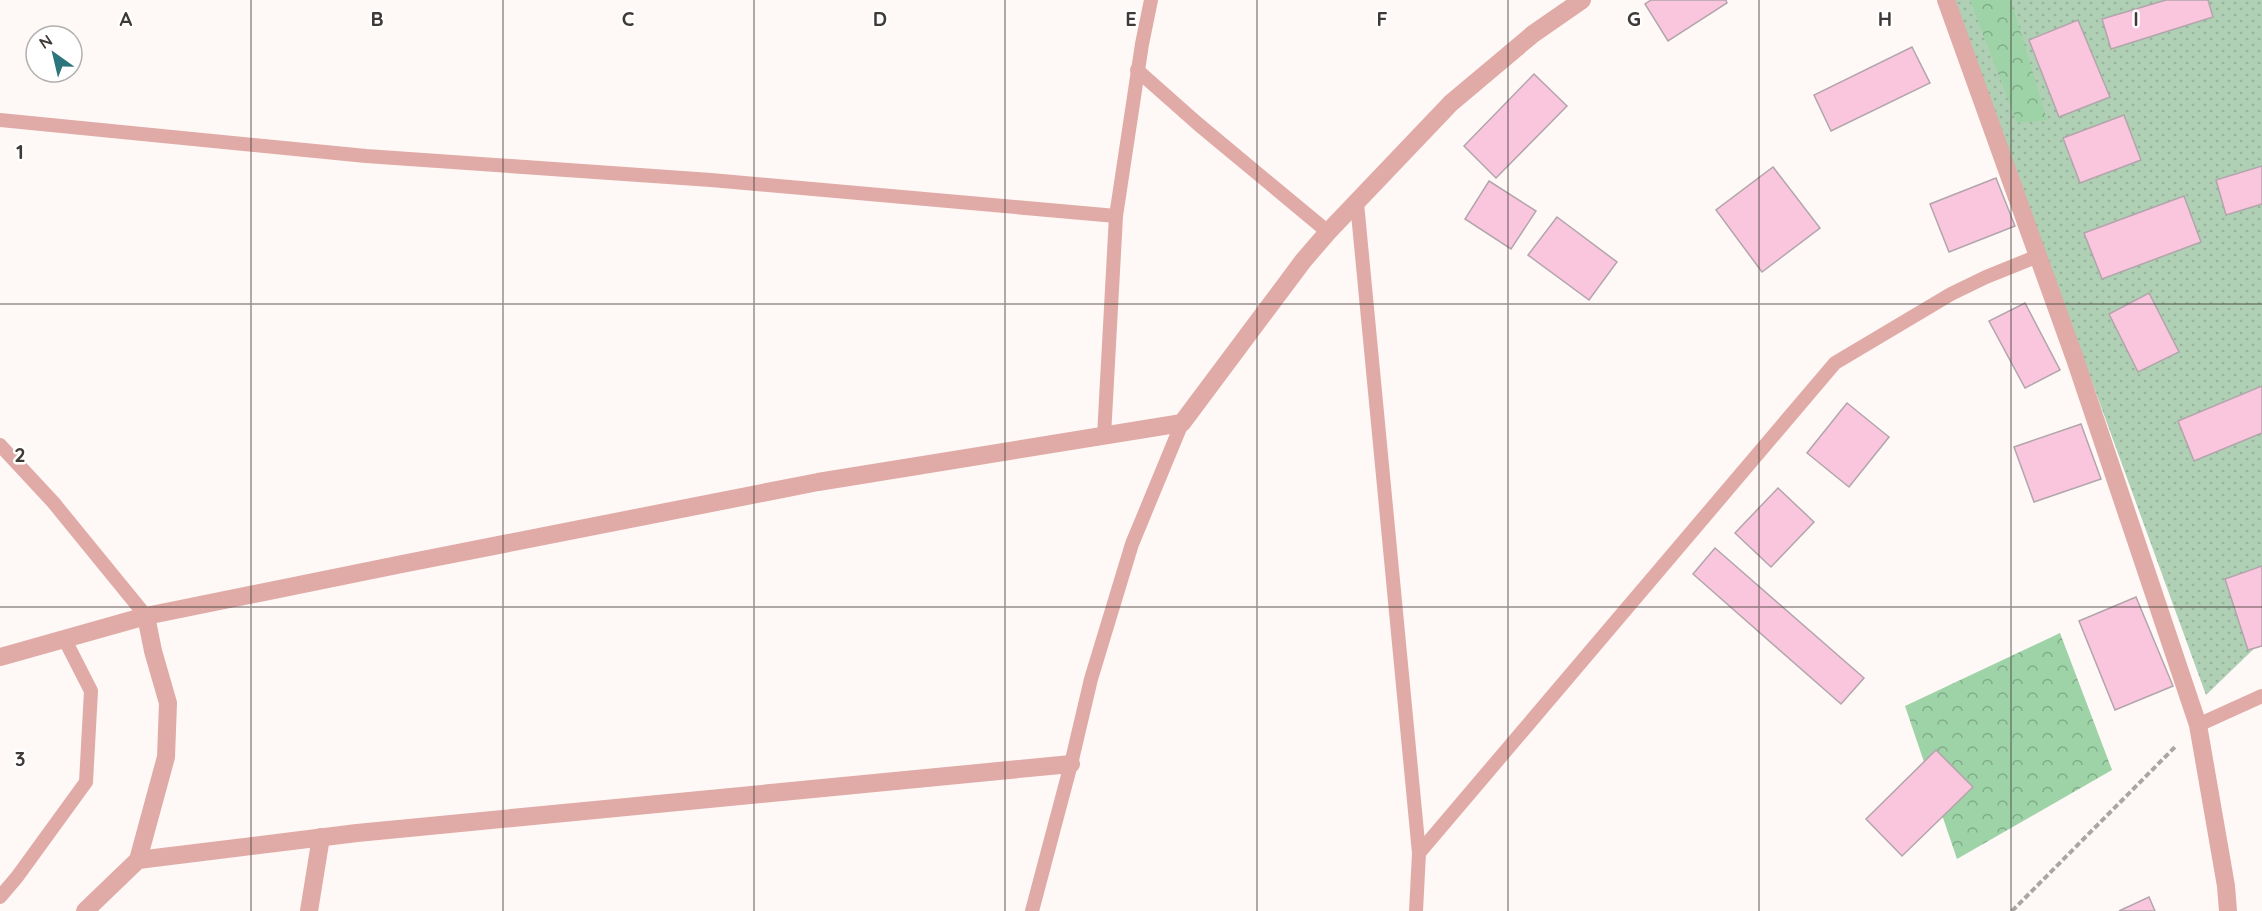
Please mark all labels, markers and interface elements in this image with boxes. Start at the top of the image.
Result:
text: A [120,6,133,31]
text: B [370,6,384,31]
text: C [622,6,635,31]
text: D [873,6,887,31]
text: E [1125,6,1137,31]
text: F [1376,6,1388,31]
text: G [1627,6,1641,31]
text: H [1878,6,1892,31]
text: I [2133,6,2139,31]
north arrow [24,24,84,84]
text: N [35,30,56,53]
text: 1 [16,139,24,164]
text: 2 [14,442,26,467]
text: 3 [15,746,25,771]

